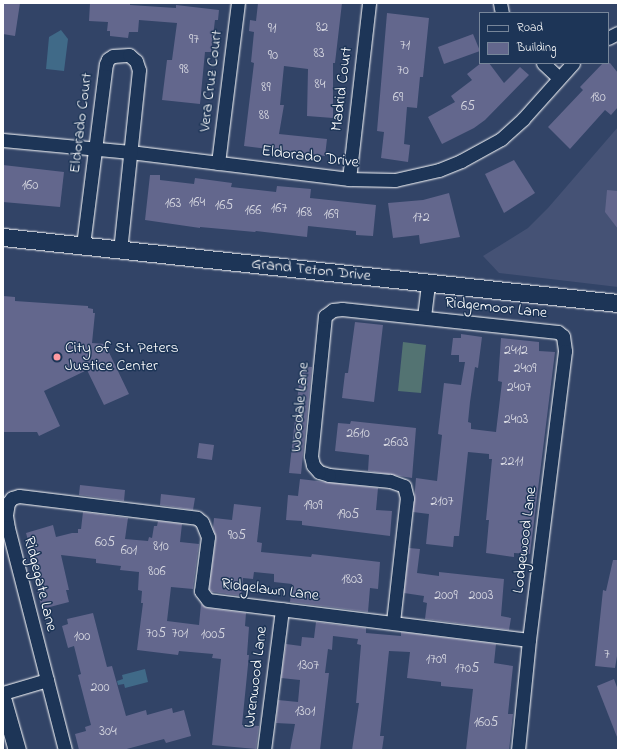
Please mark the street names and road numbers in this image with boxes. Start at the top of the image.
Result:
street label: Vera Cruz Court [195,29,227,133]
street label: Madrid Court [327,46,357,132]
street label: Eldorado Court [65,72,97,174]
street label: Eldorado Drive [260,141,360,173]
street label: Grand Teton Drive [250,254,372,286]
street label: Ridgemoor Lane [444,293,548,323]
street label: Woodale Lane [287,361,313,453]
street label: Lodgewood Lane [509,486,541,594]
street label: Ridgegate Lane [19,535,61,633]
street label: Ridgelawn Lane [220,574,320,606]
street label: Wrenwood Lane [240,625,272,729]

